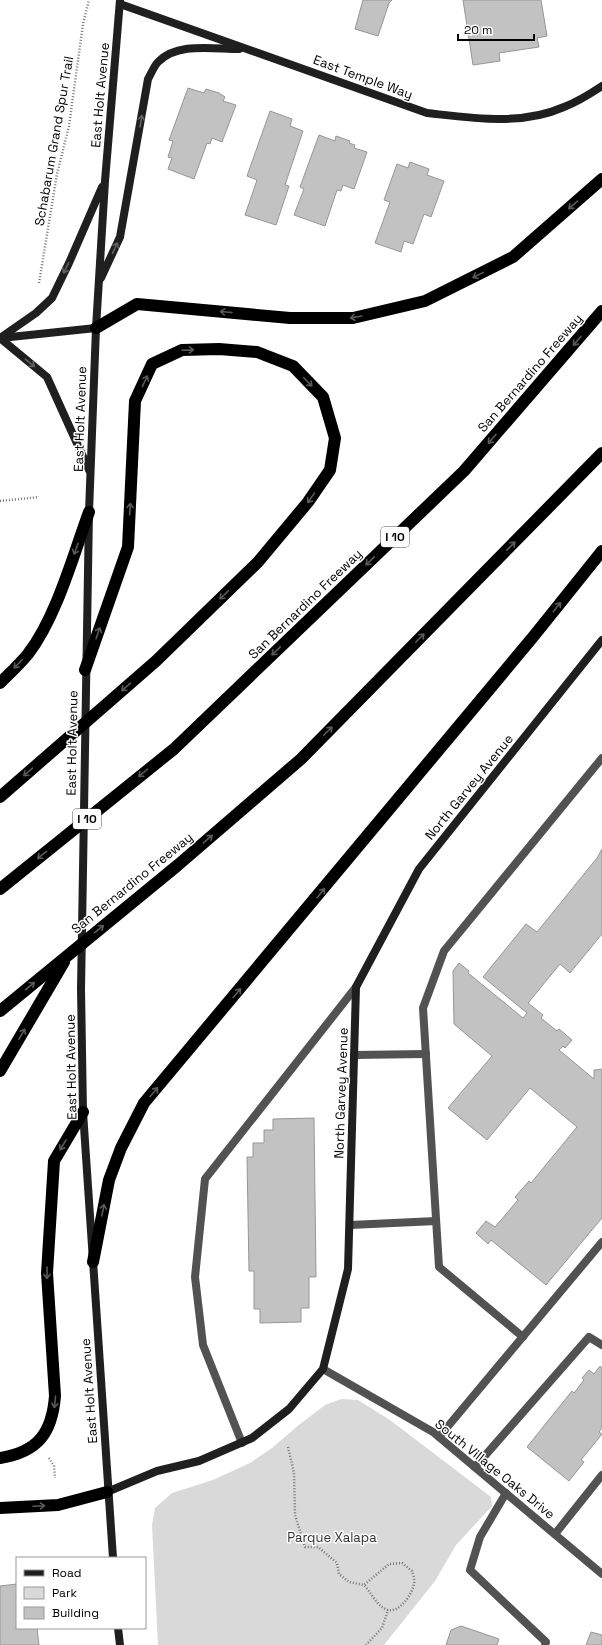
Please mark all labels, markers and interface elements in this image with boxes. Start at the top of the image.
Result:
scale bar [458,16,534,42]
text: 20 m [464,22,492,38]
street label: East Holt Avenue [87,42,113,148]
street label: East Temple Way [311,51,415,103]
street label: Schabarum Grand Spur Trail [31,55,77,227]
one-way arrow [137,115,145,128]
one-way arrow [568,200,578,209]
one-way arrow [112,242,119,254]
one-way arrow [62,262,70,274]
one-way arrow [472,272,484,279]
one-way arrow [220,308,233,316]
street label: San Bernardino Freeway [474,310,586,436]
one-way arrow [349,313,362,321]
one-way arrow [572,335,581,346]
one-way arrow [181,346,194,354]
one-way arrow [25,358,36,367]
street label: East Holt Avenue [70,366,90,472]
one-way arrow [142,375,149,387]
one-way arrow [304,377,313,387]
one-way arrow [487,434,496,444]
one-way arrow [307,493,315,504]
one-way arrow [126,503,134,516]
road number: I 10 [381,527,409,547]
one-way arrow [506,541,516,551]
one-way arrow [71,542,79,554]
street label: San Bernardino Freeway [245,545,365,663]
one-way arrow [365,556,375,566]
one-way arrow [219,590,229,600]
one-way arrow [553,602,562,613]
one-way arrow [95,627,102,640]
one-way arrow [415,633,424,643]
one-way arrow [271,646,281,656]
one-way arrow [13,659,23,669]
one-way arrow [122,682,132,691]
street label: East Holt Avenue [63,690,81,796]
one-way arrow [323,726,333,736]
street label: North Garvey Avenue [421,731,517,843]
one-way arrow [23,768,33,777]
one-way arrow [138,769,149,778]
road number: I 10 [73,809,101,829]
street label: San Bernardino Freeway [68,829,196,937]
one-way arrow [202,835,213,844]
one-way arrow [37,851,48,859]
one-way arrow [316,887,325,898]
one-way arrow [93,925,104,934]
one-way arrow [24,981,35,990]
one-way arrow [233,987,242,998]
street label: East Holt Avenue [62,1014,80,1120]
street label: North Garvey Avenue [330,1027,352,1159]
one-way arrow [19,1028,27,1040]
one-way arrow [149,1087,158,1097]
one-way arrow [59,1139,67,1151]
one-way arrow [99,1204,107,1217]
one-way arrow [43,1266,51,1279]
street label: East Holt Avenue [77,1338,101,1444]
one-way arrow [51,1395,58,1408]
street label: South Village Oaks Drive [431,1415,559,1523]
one-way arrow [32,1502,45,1510]
park label: Parque Xalapa [287,1529,377,1546]
legend [16,1557,146,1629]
text: Road [52,1565,81,1581]
text: Park [52,1585,77,1601]
text: Building [52,1605,99,1621]

